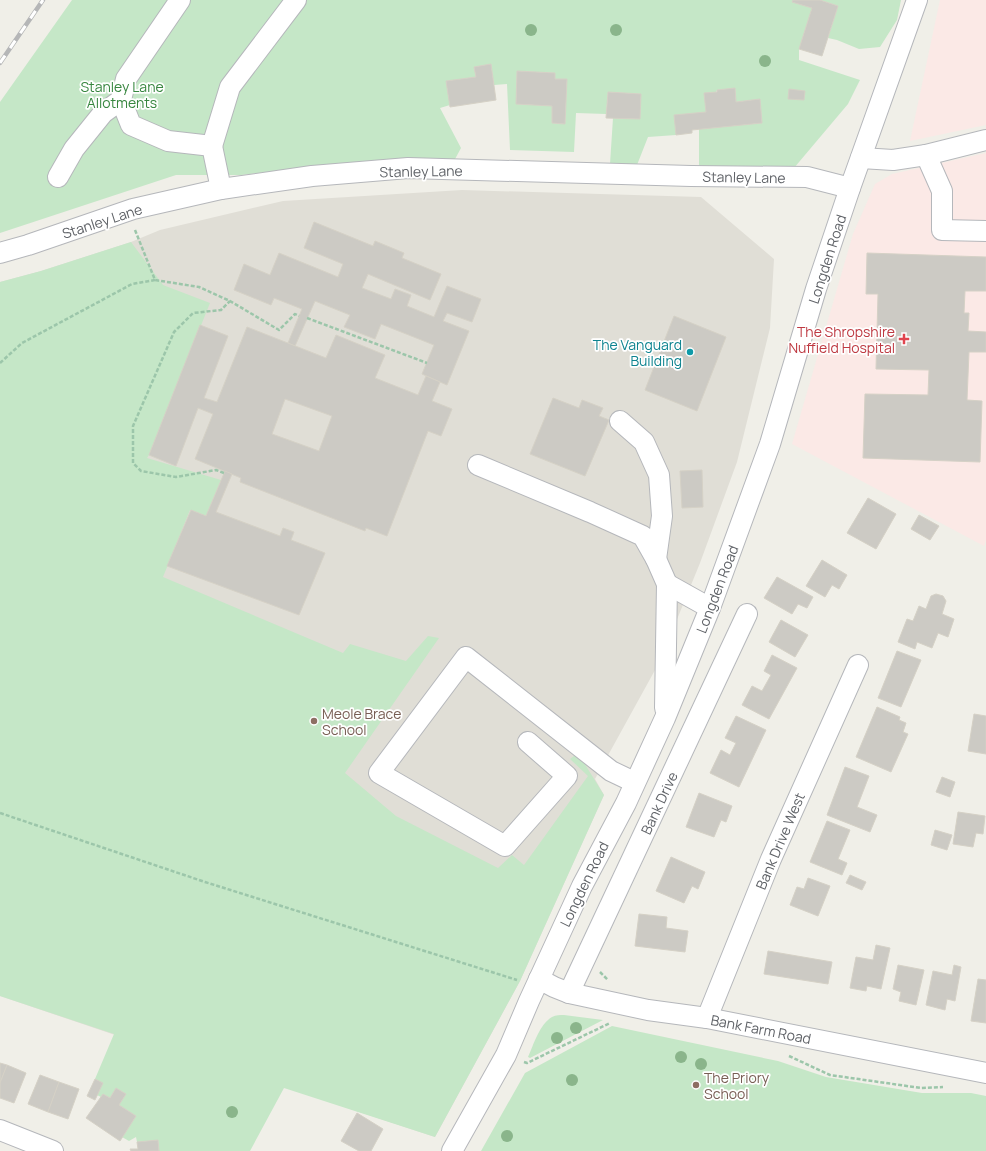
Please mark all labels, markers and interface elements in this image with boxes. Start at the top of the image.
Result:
park label: Stanley Lane Allotments [80,77,164,112]
street label: Stanley Lane [379,161,463,181]
street label: Stanley Lane [702,167,786,187]
street label: Stanley Lane [59,199,145,243]
street label: Longden Road [804,212,850,306]
place label: The Shropshire Nuffield Hospital [788,322,895,357]
marker: The Shropshire Nuffield Hospital [898,333,910,345]
place label: The Vanguard Building [593,335,682,370]
marker: The Vanguard Building [685,347,695,357]
street label: Longden Road [692,542,742,636]
place label: Meole Brace School [322,704,401,739]
marker: Meole Brace School [309,716,319,726]
street label: Bank Drive [636,769,682,837]
street label: Bank Drive West [751,789,809,892]
street label: Longden Road [555,838,613,930]
street label: Bank Farm Road [709,1010,813,1048]
place label: The Priory School [704,1068,770,1103]
marker: The Priory School [691,1080,701,1090]

